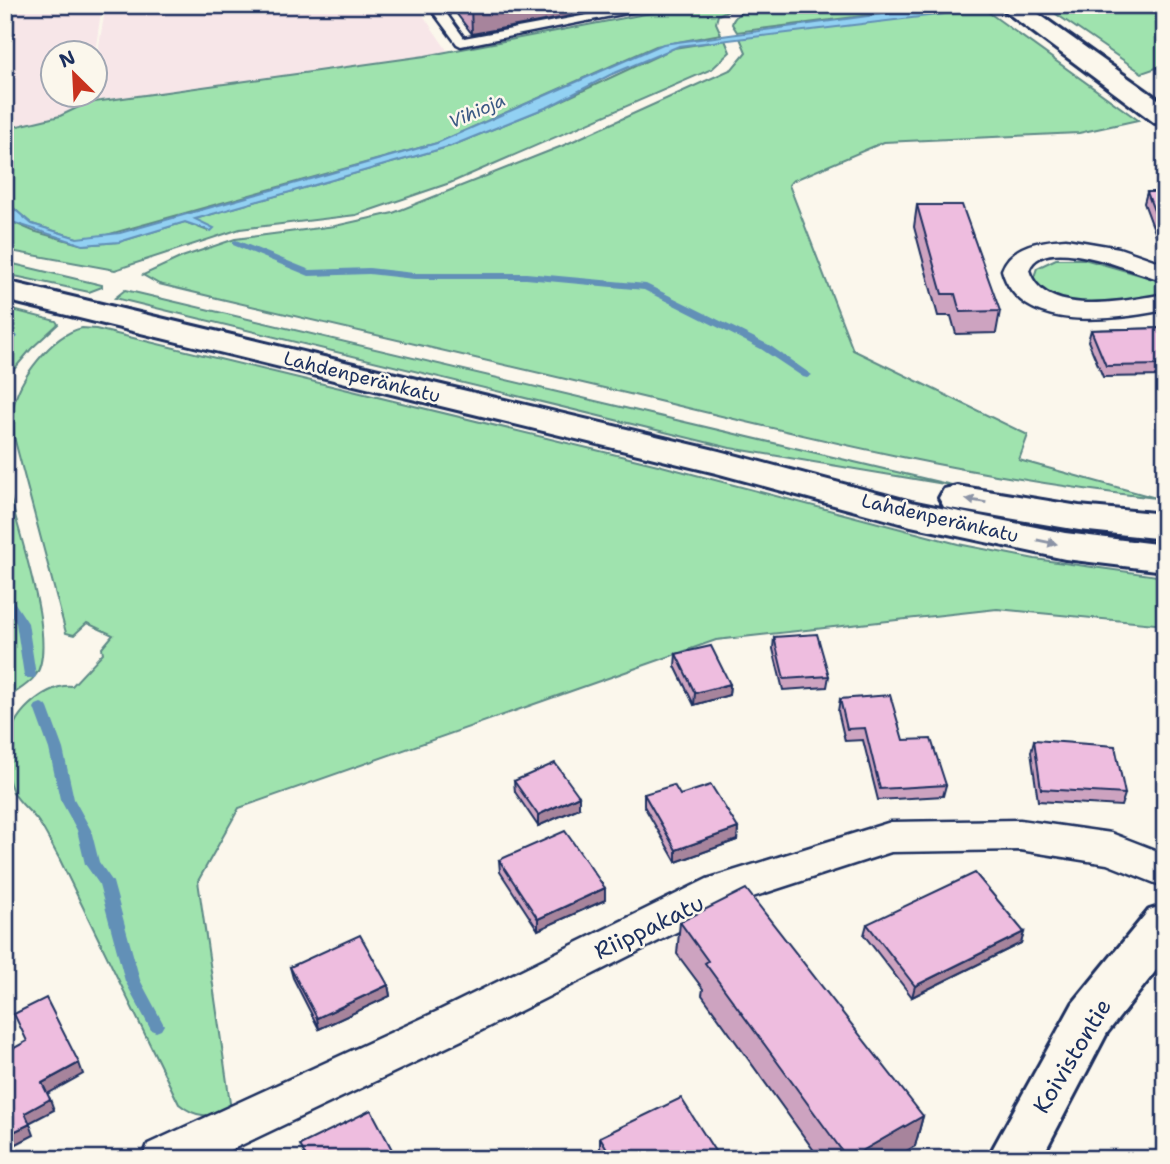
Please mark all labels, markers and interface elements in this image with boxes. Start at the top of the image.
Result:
north arrow [38,38,108,108]
text: N [55,44,79,73]
water label: Vihioja [445,88,509,134]
street label: Lahdenperänkatu [281,345,443,409]
street label: Lahdenperänkatu [859,488,1021,548]
one-way arrow [965,495,987,506]
one-way arrow [1036,536,1058,547]
street label: Riippakatu [589,888,709,966]
street label: Koivistontie [1026,993,1118,1119]

